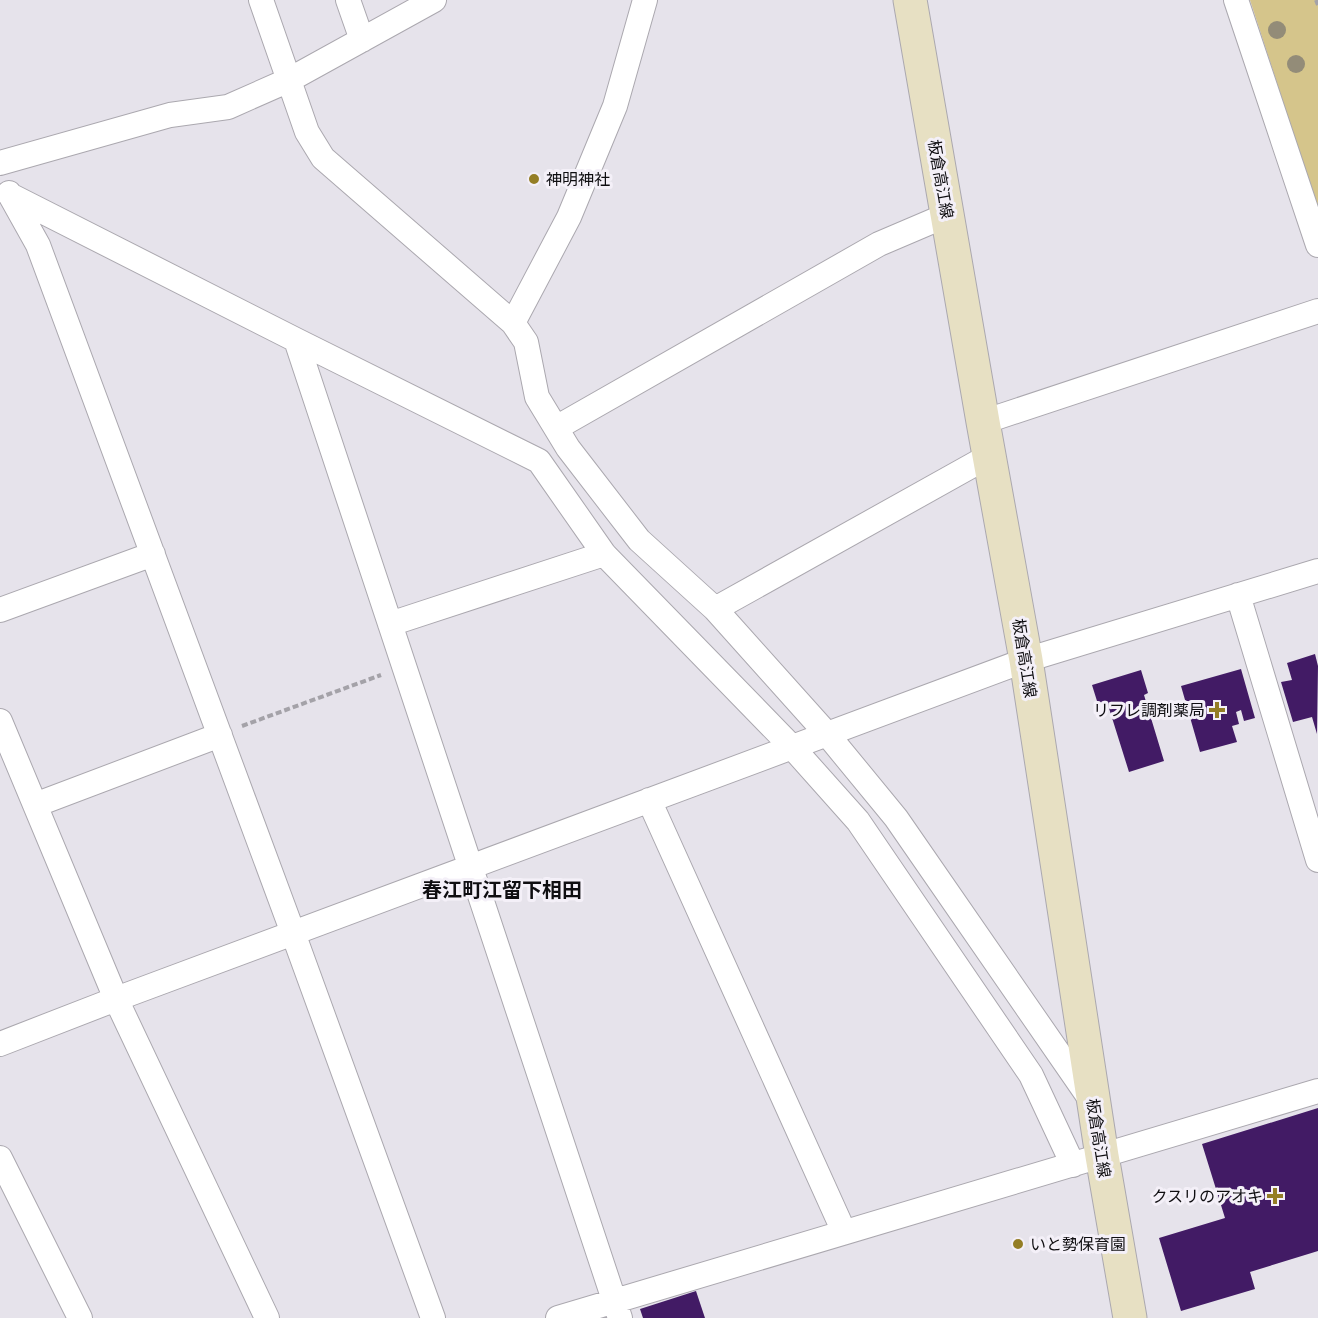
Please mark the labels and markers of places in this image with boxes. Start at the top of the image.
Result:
place label: 神明神社 [546,169,610,189]
marker: 神明神社 [527,172,541,186]
place label: リフレ調剤薬局 [1093,700,1205,720]
marker: リフレ調剤薬局 [1210,703,1224,717]
place label: クスリのアオキ [1151,1186,1263,1206]
marker: クスリのアオキ [1268,1189,1282,1203]
place label: いと勢保育園 [1030,1234,1126,1254]
marker: いと勢保育園 [1011,1237,1025,1251]

